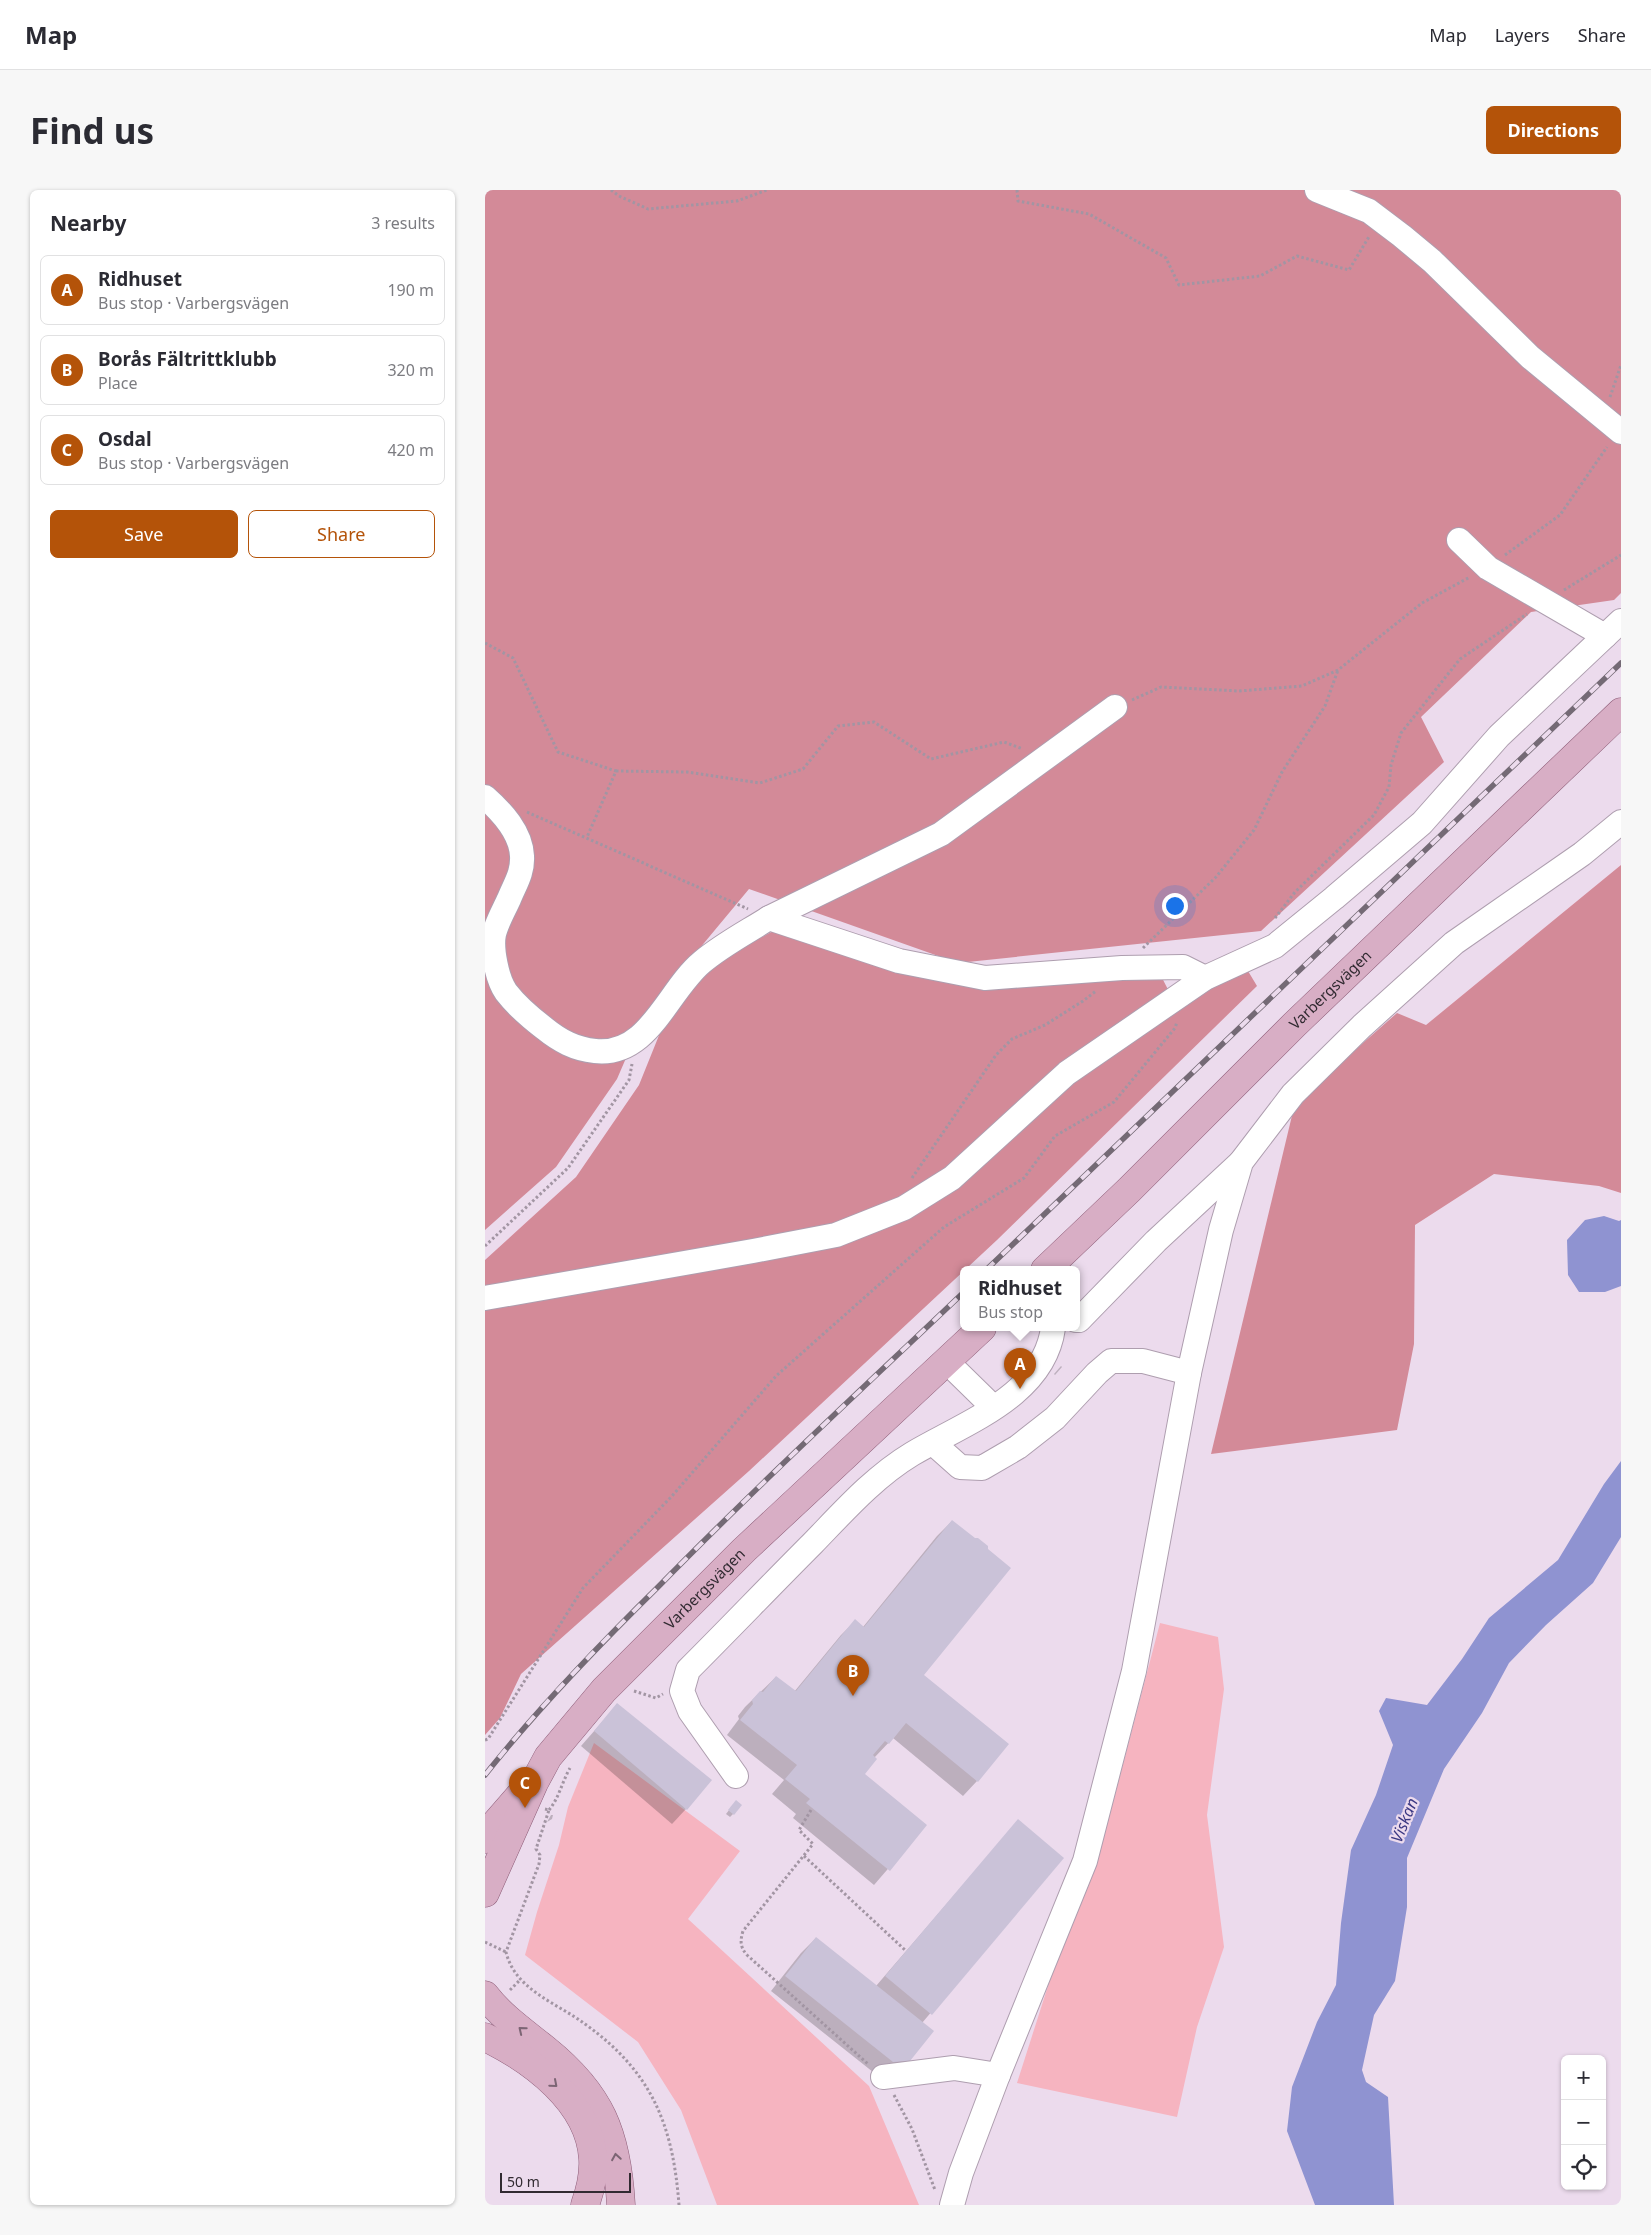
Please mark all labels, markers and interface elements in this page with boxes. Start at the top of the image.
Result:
text: Map [25,18,77,51]
text: Map [1429,23,1467,47]
text: Layers [1495,23,1550,47]
text: Share [1578,23,1626,47]
button: Directions [1486,106,1621,154]
text: Find us [30,107,154,154]
text: Nearby [50,209,126,237]
text: 3 results [371,212,435,234]
text: Ridhuset [98,266,182,292]
text: A [61,279,73,301]
text: 190 m [387,279,434,301]
text: Bus stop · Varbergsvägen [98,292,289,314]
text: Borås Fältrittklubb [98,346,277,372]
text: B [62,359,72,381]
text: 320 m [387,359,434,381]
text: Place [98,372,138,394]
text: Osdal [98,426,152,452]
text: C [62,439,72,461]
text: 420 m [387,439,434,461]
text: Bus stop · Varbergsvägen [98,452,289,474]
button: Save [50,510,238,558]
button: Share [248,510,435,558]
your location [1162,893,1188,919]
street label: Varbergsvägen [1285,945,1375,1033]
popup [960,1266,1080,1331]
text: Ridhuset [978,1275,1062,1301]
text: Bus stop [978,1301,1043,1323]
pin: A [1004,1348,1036,1389]
street label: Varbergsvägen [659,1544,749,1633]
pin: B [837,1655,869,1696]
pin: C [509,1767,541,1808]
water label: Viskan [1385,1794,1423,1846]
one-way arrow [518,2027,527,2036]
map controls [1561,2055,1606,2190]
button: + [1561,2055,1606,2100]
one-way arrow [549,2078,558,2087]
button: − [1561,2100,1606,2145]
button: locate [1561,2145,1606,2190]
one-way arrow [611,2152,622,2160]
scale bar [500,2170,631,2193]
text: 50 m [507,2172,540,2191]

